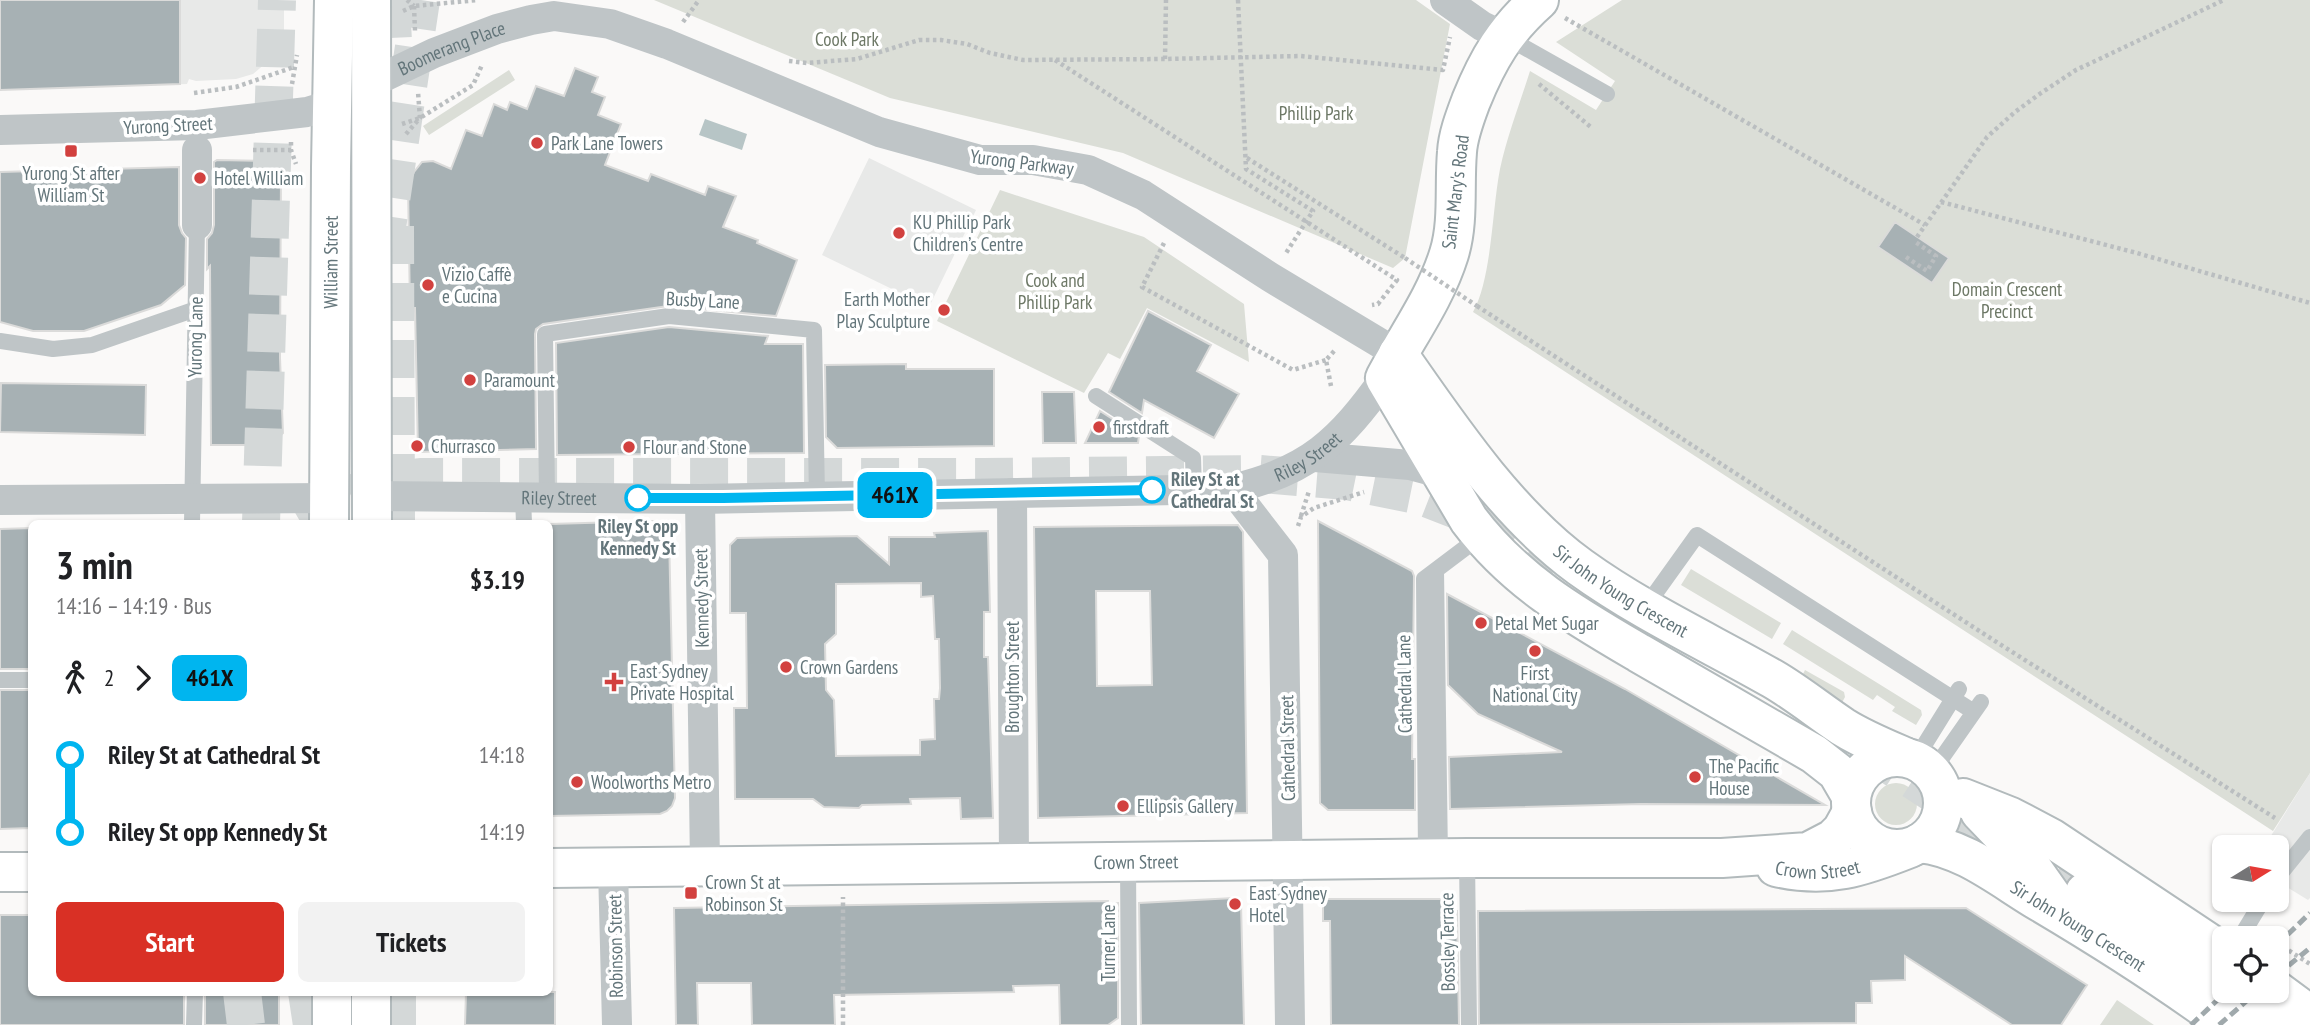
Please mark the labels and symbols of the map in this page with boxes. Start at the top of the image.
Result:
street label: Boomerang Place [394,15,508,81]
park label: Cook Park [815,27,880,51]
park label: Phillip Park [1279,101,1354,125]
street label: Yurong Street [123,111,214,139]
place label: Park Lane Towers [551,131,663,155]
street label: Saint Mary's Road [1436,134,1474,250]
marker: Park Lane Towers [529,135,545,151]
marker: Yurong St after William St [63,143,79,159]
street label: Yurong Parkway [969,144,1076,180]
place label: Yurong St after William St [22,161,121,207]
place label: Hotel William [214,166,303,190]
marker: Hotel William [192,170,208,186]
place label: KU Phillip Park Children’s Centre [913,210,1024,256]
street label: William Street [318,215,343,309]
marker: KU Phillip Park Children’s Centre [891,225,907,241]
place label: Vizio Caffè e Cucina [441,262,512,308]
park label: Cook and Phillip Park [1018,268,1093,314]
marker: Vizio Caffè e Cucina [420,277,436,293]
park label: Domain Crescent Precinct [1952,277,2063,323]
street label: Busby Lane [666,286,741,314]
place label: Earth Mother Play Sculpture [836,287,931,333]
street label: Yurong Lane [182,296,208,378]
marker: Earth Mother Play Sculpture [936,302,952,318]
place label: Paramount [484,368,556,392]
marker: Paramount [462,372,478,388]
place label: firstdraft [1113,415,1170,439]
marker: firstdraft [1091,419,1107,435]
street label: Riley Street [1271,426,1347,487]
place label: Churrasco [431,434,495,458]
place label: Flour and Stone [643,435,747,459]
marker: Churrasco [409,438,425,454]
marker: Flour and Stone [621,439,637,455]
place label: Riley St at Cathedral St [1171,467,1254,513]
line badge: 461X [846,472,944,518]
marker: Riley St at Cathedral St [1139,477,1165,503]
street label: Riley Street [521,485,597,510]
marker: Riley St opp Kennedy St [625,485,651,511]
place label: Riley St opp Kennedy St [598,514,679,560]
street label: Sir John Young Crescent [1549,539,1693,643]
street label: Kennedy Street [688,547,714,648]
place label: Petal Met Sugar [1495,611,1600,635]
marker: Petal Met Sugar [1473,615,1489,631]
street label: Broughton Street [1000,620,1024,733]
street label: Cathedral Lane [1391,634,1417,733]
marker: First National City [1527,643,1543,659]
place label: Crown Gardens [800,655,898,679]
place label: East Sydney Private Hospital [630,659,734,705]
marker: Crown Gardens [778,659,794,675]
place label: First National City [1493,661,1578,707]
marker: East Sydney Private Hospital [604,672,624,692]
street label: Cathedral Street [1274,694,1300,801]
place label: The Pacific House [1709,754,1780,800]
marker: The Pacific House [1687,769,1703,785]
place label: Woolworths Metro [591,770,711,794]
marker: Woolworths Metro [569,774,585,790]
place label: Ellipsis Gallery [1137,794,1234,818]
marker: Ellipsis Gallery [1115,798,1131,814]
north arrow [2212,835,2289,912]
street label: Crown Street [1093,849,1179,874]
street label: Crown Street [1773,854,1863,884]
place label: Crown St at Robinson St [705,870,783,916]
street label: Sir John Young Crescent [2006,875,2151,977]
place label: East Sydney Hotel [1249,881,1328,927]
marker: Crown St at Robinson St [683,885,699,901]
street label: Bossley Terrace [1434,892,1460,992]
street label: Robinson Street [602,893,628,998]
marker: East Sydney Hotel [1227,896,1243,912]
street label: Turner Lane [1096,904,1120,982]

